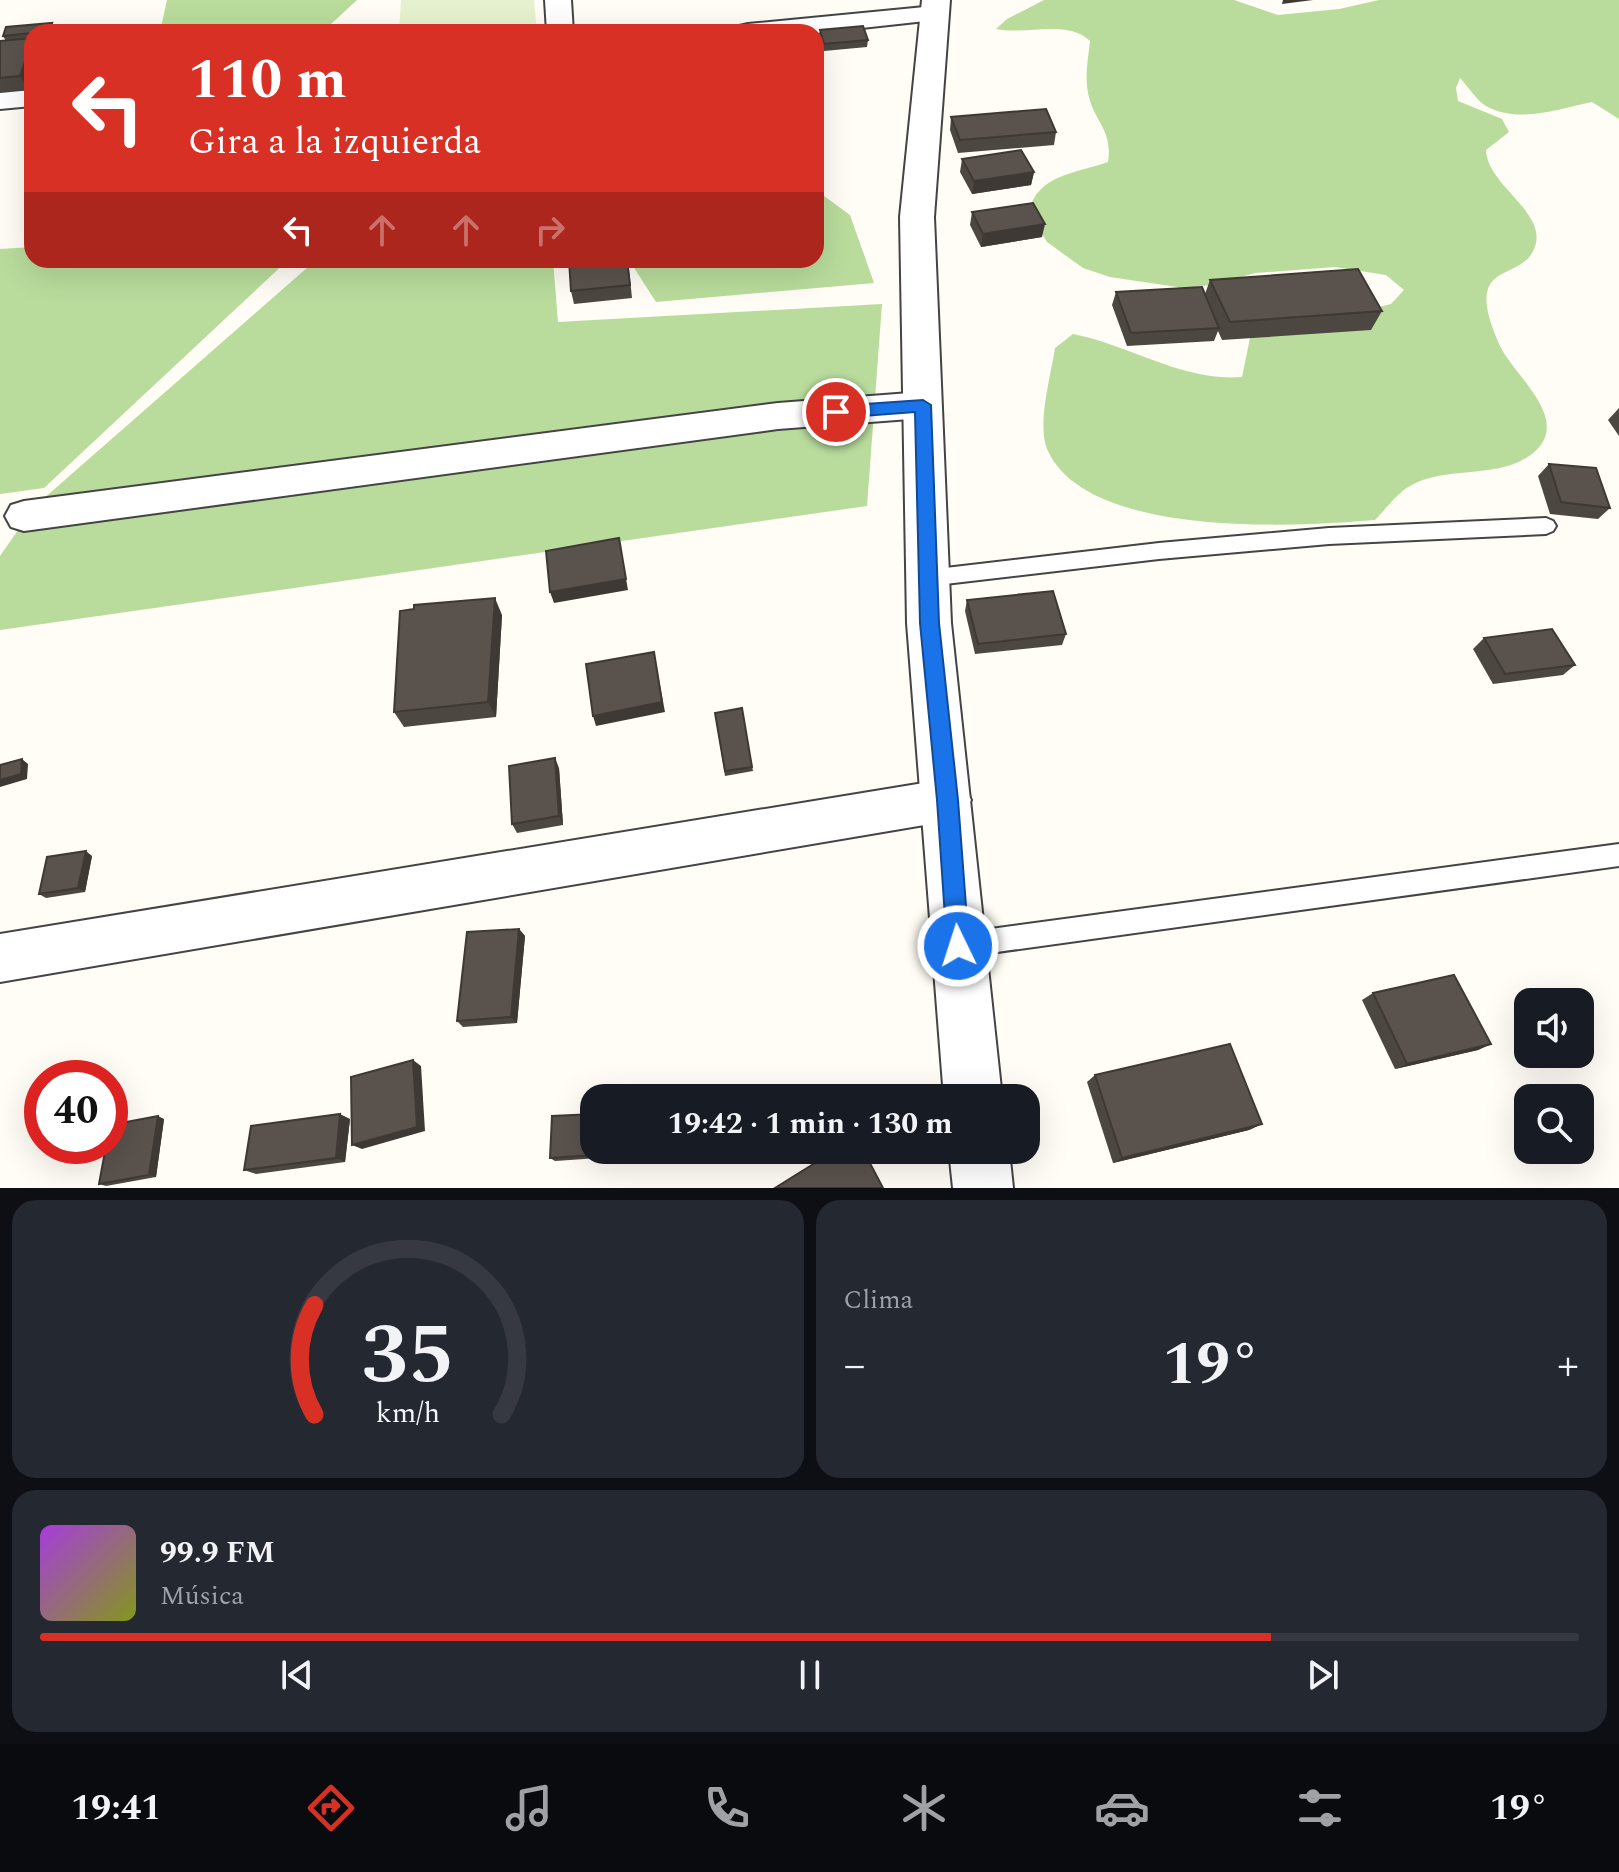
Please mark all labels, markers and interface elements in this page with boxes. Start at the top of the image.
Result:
text: 110 m [188,38,347,123]
icon: left [56,56,160,160]
text: Gira a la izquierda [188,115,481,170]
icon: left [276,208,320,252]
icon: ahead [360,208,404,252]
icon: ahead [444,208,488,252]
icon: right [528,208,572,252]
pin [802,378,870,446]
icon: arrive [814,390,858,434]
position arrow [916,904,1000,988]
map controls [1514,988,1594,1164]
button: sound [1514,988,1594,1068]
speed limit sign: 40 [24,1060,128,1164]
button: search [1514,1084,1594,1164]
text: 19:42 · 1 min · 130 m [667,1101,953,1147]
text: Clima [844,1280,913,1320]
text: 35 [361,1293,454,1420]
text: 19° [1163,1319,1260,1411]
text: − [844,1332,866,1399]
text: + [1557,1332,1579,1399]
text: km/h [376,1392,440,1435]
text: 99.9 FM [160,1530,275,1576]
text: Música [160,1576,244,1616]
icon: previous [275,1653,319,1697]
icon: pause [788,1653,832,1697]
icon: next [1301,1653,1345,1697]
icon: directions [303,1780,359,1836]
icon: music [501,1780,557,1836]
icon: phone [699,1780,755,1836]
icon: climate [896,1780,952,1836]
icon: car [1094,1780,1150,1836]
icon: filters [1292,1780,1348,1836]
text: 19:41 [71,1781,161,1836]
text: 19° [1490,1781,1548,1836]

